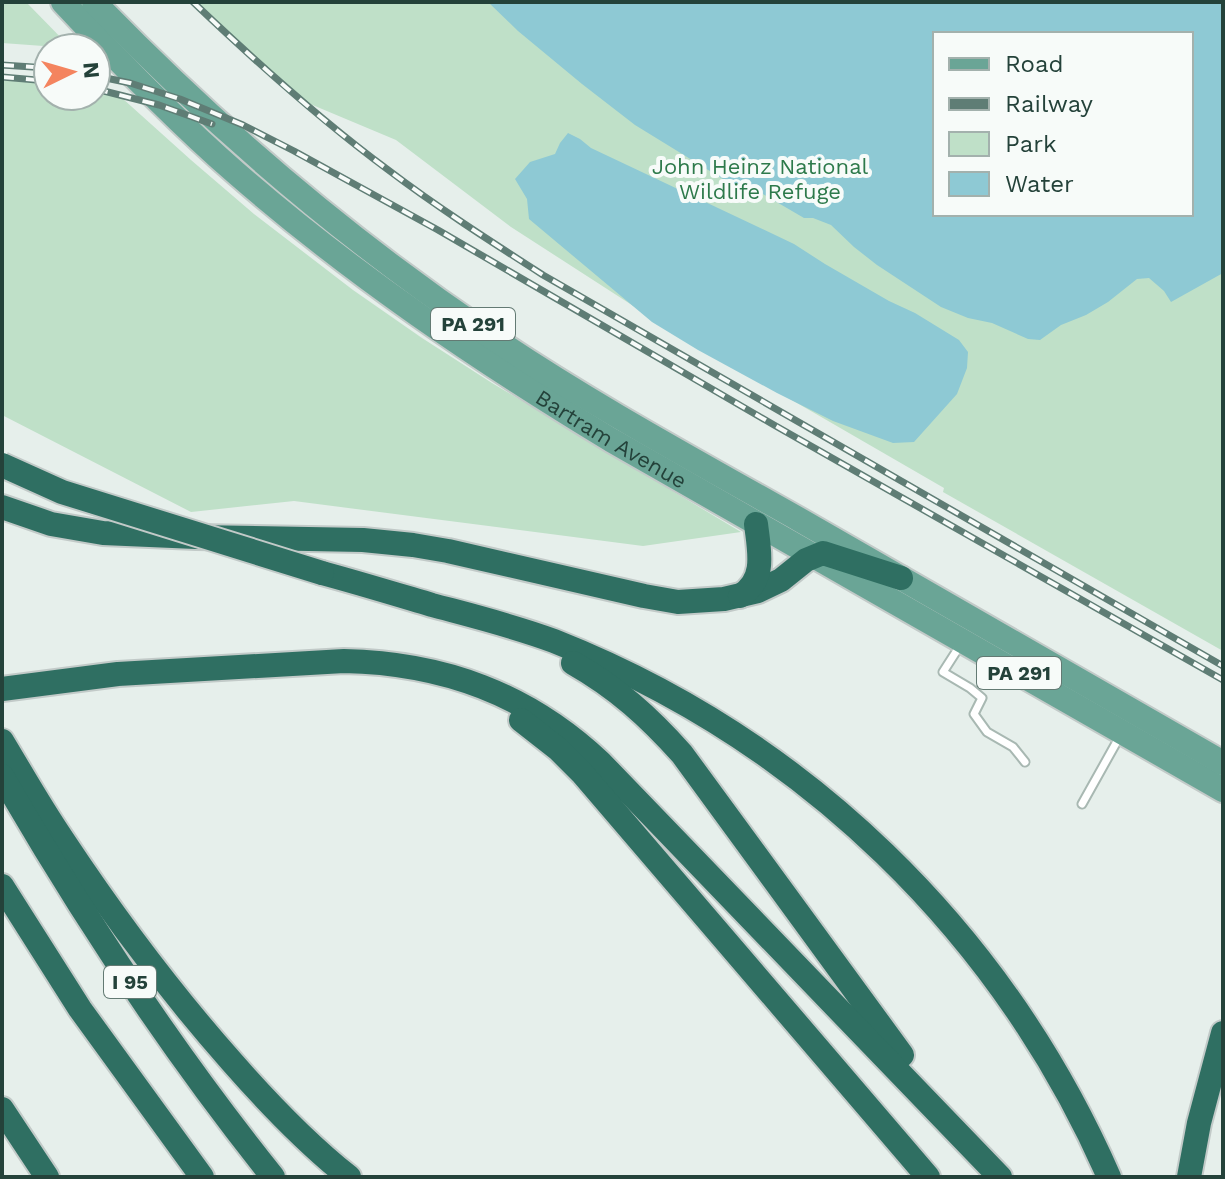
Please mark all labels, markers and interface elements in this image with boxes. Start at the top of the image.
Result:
north arrow [32,32,112,112]
legend [933,32,1193,216]
text: Road [1005,50,1064,78]
text: N [78,61,105,80]
text: Railway [1005,90,1094,118]
text: Park [1005,130,1057,158]
park label: John Heinz National Wildlife Refuge [652,154,869,204]
text: Water [1005,170,1074,198]
road number: PA 291 [431,308,515,340]
street label: Bartram Avenue [531,384,691,493]
road number: PA 291 [977,657,1061,689]
road number: I 95 [104,966,156,998]

